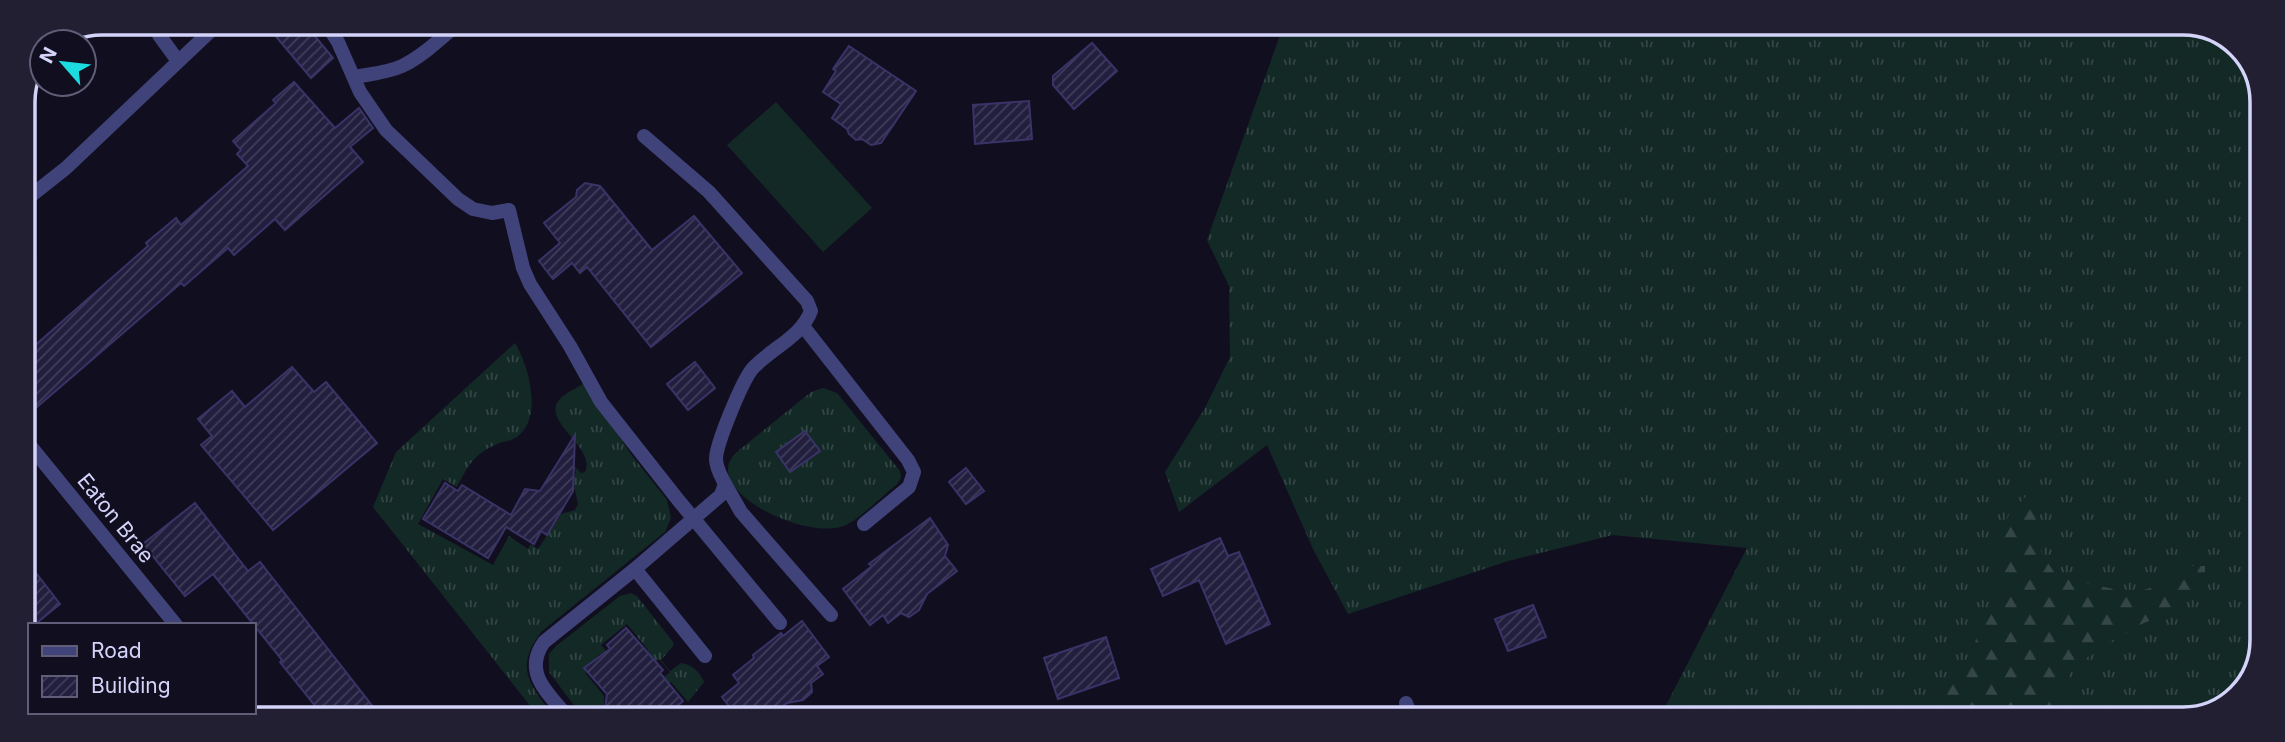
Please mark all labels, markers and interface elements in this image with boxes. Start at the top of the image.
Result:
north arrow [28,28,98,98]
text: N [35,43,62,67]
street label: Eaton Brae [72,468,160,568]
legend [28,623,256,714]
text: Road [91,638,142,663]
text: Building [91,673,171,698]

